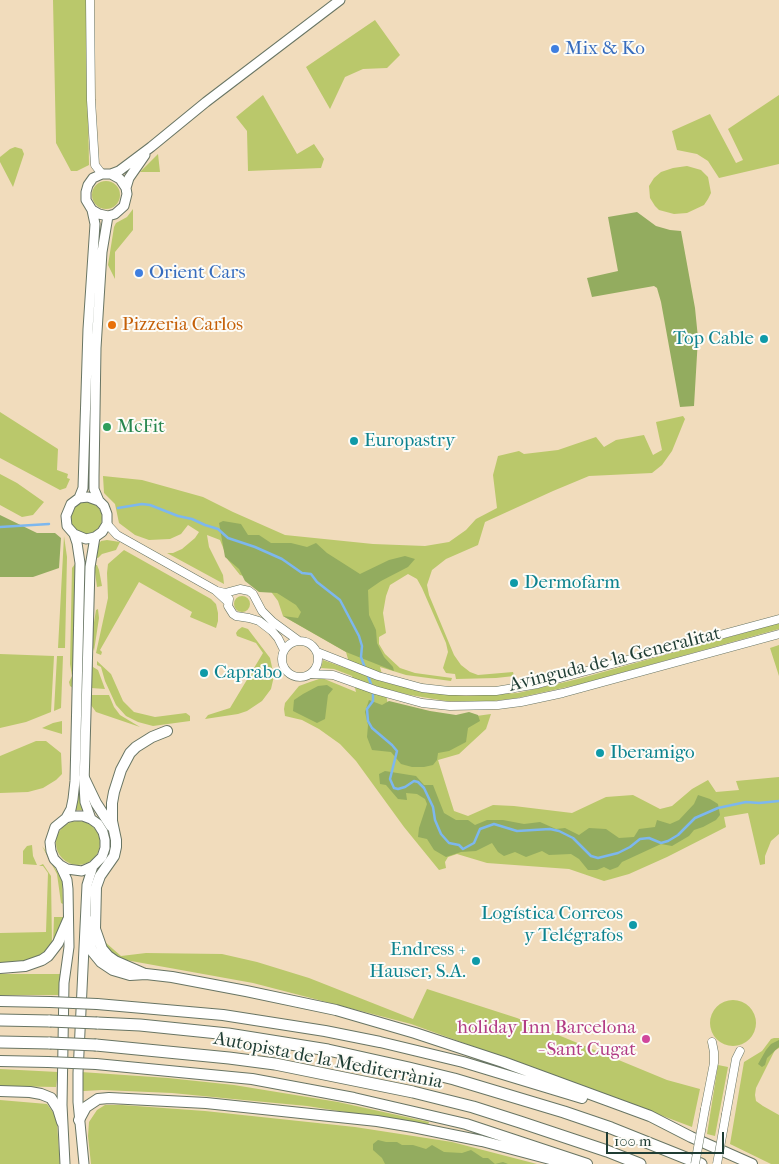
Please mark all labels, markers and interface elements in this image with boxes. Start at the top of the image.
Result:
place label: Mix & Ko [565,38,645,60]
marker: Mix & Ko [549,43,561,55]
place label: Orient Cars [149,262,245,284]
marker: Orient Cars [133,267,145,279]
place label: Pizzeria Carlos [122,314,243,336]
marker: Pizzeria Carlos [106,319,118,331]
place label: Top Cable [673,328,754,350]
marker: Top Cable [758,333,770,345]
place label: McFit [117,416,165,438]
marker: McFit [101,421,113,433]
place label: Europastry [364,430,455,452]
marker: Europastry [348,435,360,447]
place label: Dermofarm [524,572,620,594]
marker: Dermofarm [508,577,520,589]
street label: Avinguda de la Generalitat [507,623,723,697]
place label: Caprabo [214,662,282,684]
marker: Caprabo [198,667,210,679]
place label: Iberamigo [610,742,695,764]
marker: Iberamigo [594,747,606,759]
place label: Logística Correos y Telégrafos [481,903,623,947]
marker: Logística Correos y Telégrafos [627,919,639,931]
place label: Endress + Hauser, S.A. [369,939,466,983]
marker: Endress + Hauser, S.A. [470,955,482,967]
place label: holiday Inn Barcelona - Sant Cugat [457,1017,636,1061]
street label: Autopista de la Mediterrània [212,1028,444,1094]
marker: holiday Inn Barcelona - Sant Cugat [640,1033,652,1045]
scale bar [609,1122,726,1154]
text: 100 m [614,1132,652,1150]

